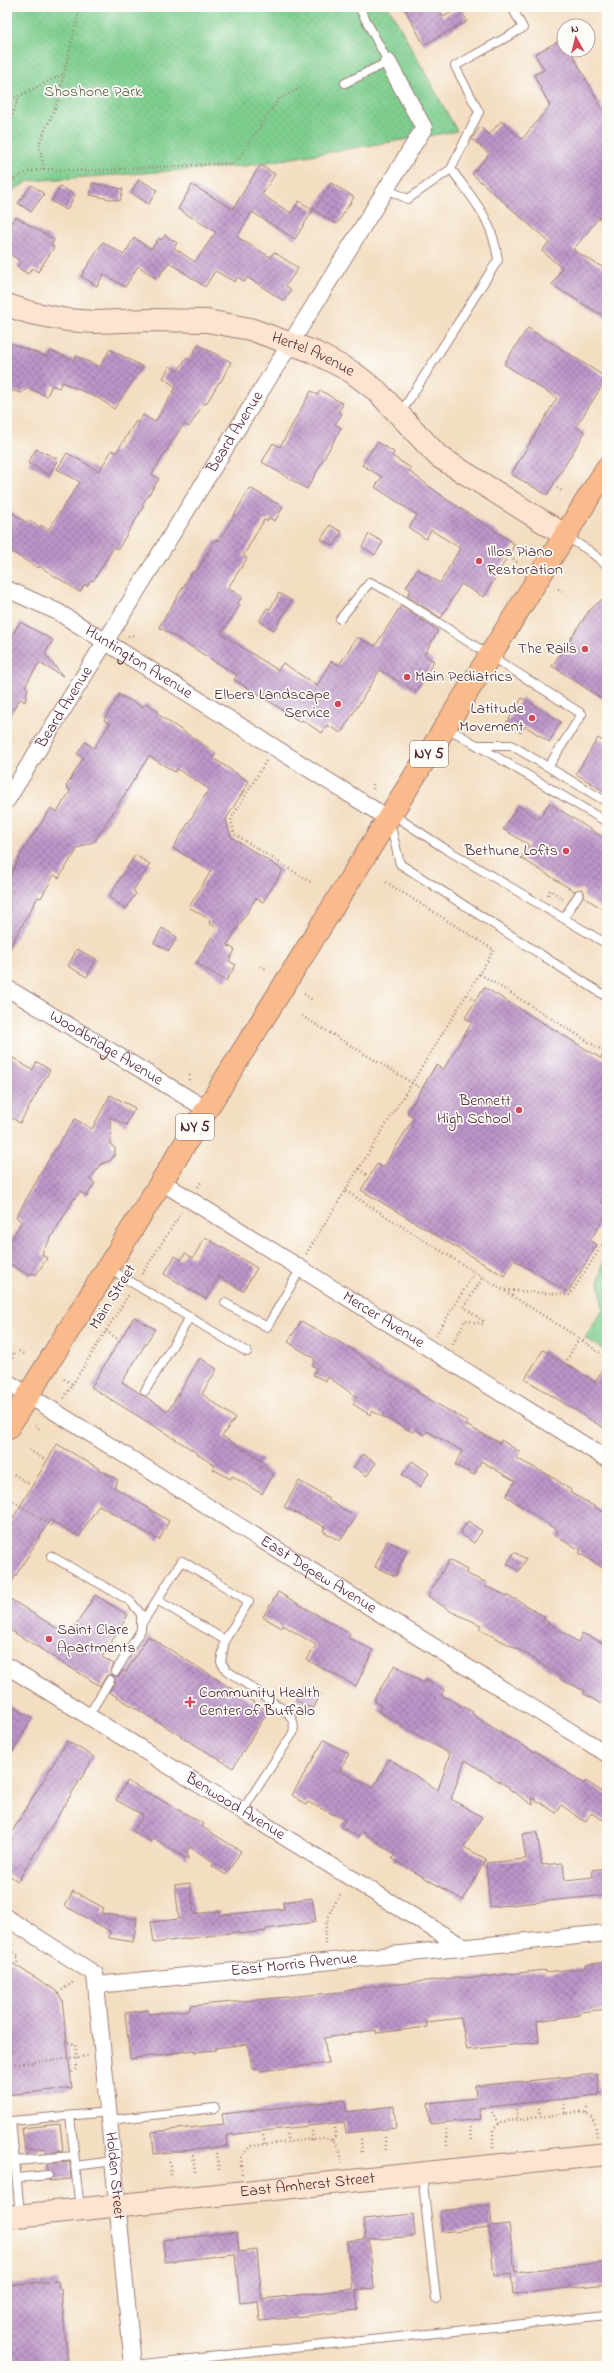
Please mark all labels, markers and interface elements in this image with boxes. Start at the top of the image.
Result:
north arrow [556,18,596,58]
text: N [570,21,580,37]
park label: Shoshone Park [44,80,143,104]
street label: Hertel Avenue [268,326,360,384]
street label: Beard Avenue [200,386,270,479]
place label: Illos Piano Restoration [487,540,563,582]
marker: Illos Piano Restoration [474,556,484,566]
street label: Huntington Avenue [80,620,198,706]
place label: The Rails [518,637,577,661]
marker: The Rails [580,644,590,654]
street label: Beard Avenue [29,661,99,754]
place label: Main Pediatrics [415,665,513,689]
marker: Main Pediatrics [402,672,412,682]
place label: Elbers Landscape Service [214,683,331,725]
place label: Latitude Movement [459,697,525,739]
marker: Elbers Landscape Service [333,699,343,709]
marker: Latitude Movement [527,713,537,723]
road number: NY 5 [410,741,448,767]
place label: Bethune Lofts [463,839,558,863]
marker: Bethune Lofts [561,846,571,856]
street label: Woodbridge Avenue [45,1004,168,1093]
place label: Bennett High School [437,1089,512,1131]
marker: Bennett High School [514,1105,524,1115]
road number: NY 5 [176,1114,214,1140]
street label: Main Street [83,1259,143,1335]
street label: Mercer Avenue [338,1285,430,1355]
street label: East Depew Avenue [255,1530,382,1621]
place label: Saint Clare Apartments [57,1618,136,1660]
marker: Saint Clare Apartments [44,1634,54,1644]
place label: Community Health Center of Buffalo [199,1681,320,1723]
marker: Community Health Center of Buffalo [184,1696,196,1708]
street label: Benwood Avenue [180,1766,291,1847]
street label: East Morris Avenue [230,1946,359,1983]
street label: Holden Street [98,2131,131,2221]
street label: East Amherst Street [239,2166,377,2204]

